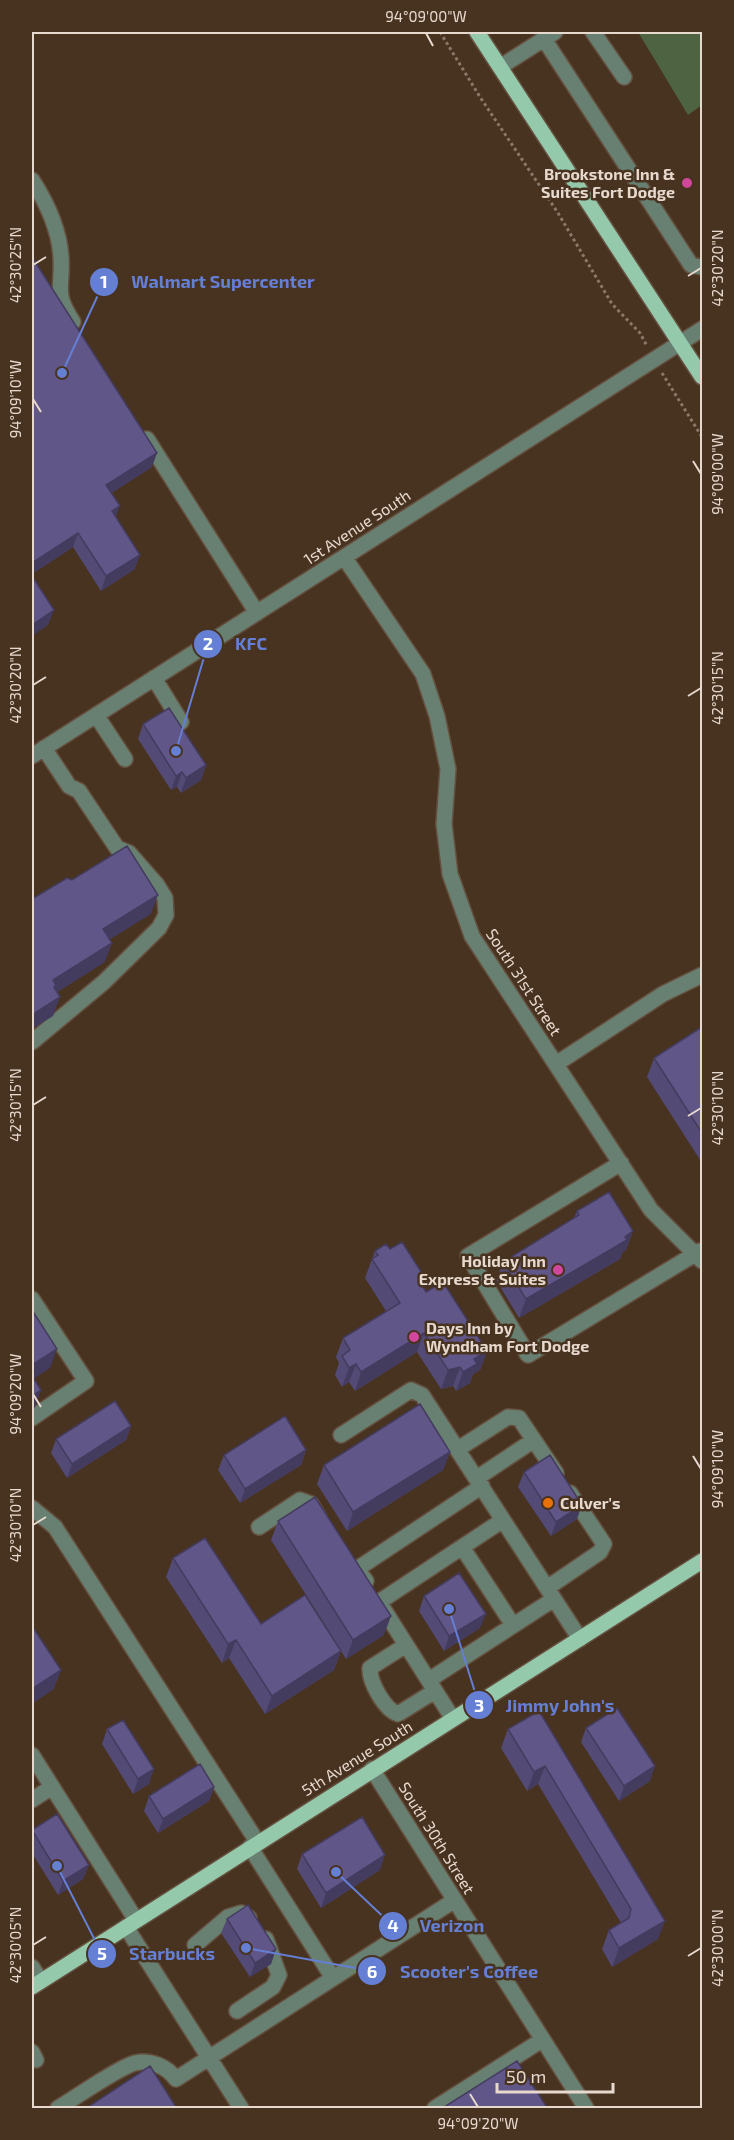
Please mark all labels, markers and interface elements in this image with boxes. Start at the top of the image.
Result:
text: 94°09'00"W [385,7,467,25]
place label: Brookstone Inn & Suites Fort Dodge [541,164,675,201]
marker: Brookstone Inn & Suites Fort Dodge [680,176,694,190]
text: 42°30'25"N [6,227,24,303]
text: 42°30'20"N [708,230,726,306]
callout: Walmart Supercenter [89,264,326,300]
text: 1 [100,270,108,292]
text: Walmart Supercenter [131,270,315,292]
text: 94°09'10"W [6,360,24,438]
text: 94°09'00"W [708,433,726,515]
street label: 1st Avenue South [300,485,414,568]
callout: KFC [193,626,279,662]
text: 2 [203,632,213,654]
text: KFC [235,632,267,654]
text: 42°30'20"N [6,647,24,723]
text: 42°30'15"N [708,651,726,725]
street label: South 31st Street [483,925,566,1039]
text: 42°30'15"N [6,1068,24,1142]
text: 42°30'10"N [708,1071,726,1145]
place label: Holiday Inn Express & Suites [419,1251,546,1288]
marker: Holiday Inn Express & Suites [551,1263,565,1277]
place label: Days Inn by Wyndham Fort Dodge [426,1318,589,1356]
marker: Days Inn by Wyndham Fort Dodge [407,1330,421,1344]
text: 94°09'20"W [6,1353,24,1435]
text: 94°09'10"W [708,1430,726,1508]
text: 42°30'10"N [6,1488,24,1562]
place label: Culver's [560,1493,620,1512]
marker: Culver's [541,1496,555,1510]
callout: Jimmy John's [464,1687,627,1723]
text: 3 [474,1694,484,1716]
text: Jimmy John's [506,1694,614,1716]
street label: 5th Avenue South [298,1716,416,1799]
street label: South 30th Street [395,1778,479,1897]
text: 42°30'05"N [6,1907,24,1983]
callout: Verizon [378,1908,496,1944]
text: 42°30'00"N [708,1909,726,1987]
text: 4 [387,1914,399,1936]
text: Verizon [420,1914,484,1936]
callout: Starbucks [87,1936,227,1972]
text: 5 [97,1942,107,1964]
text: Starbucks [129,1942,215,1964]
callout: Scooter's Coffee [357,1953,550,1989]
text: 6 [367,1960,377,1982]
text: Scooter's Coffee [400,1960,538,1982]
scale bar [497,2056,612,2094]
text: 50 m [506,2065,546,2087]
text: 94°09'20"W [437,2114,519,2132]

